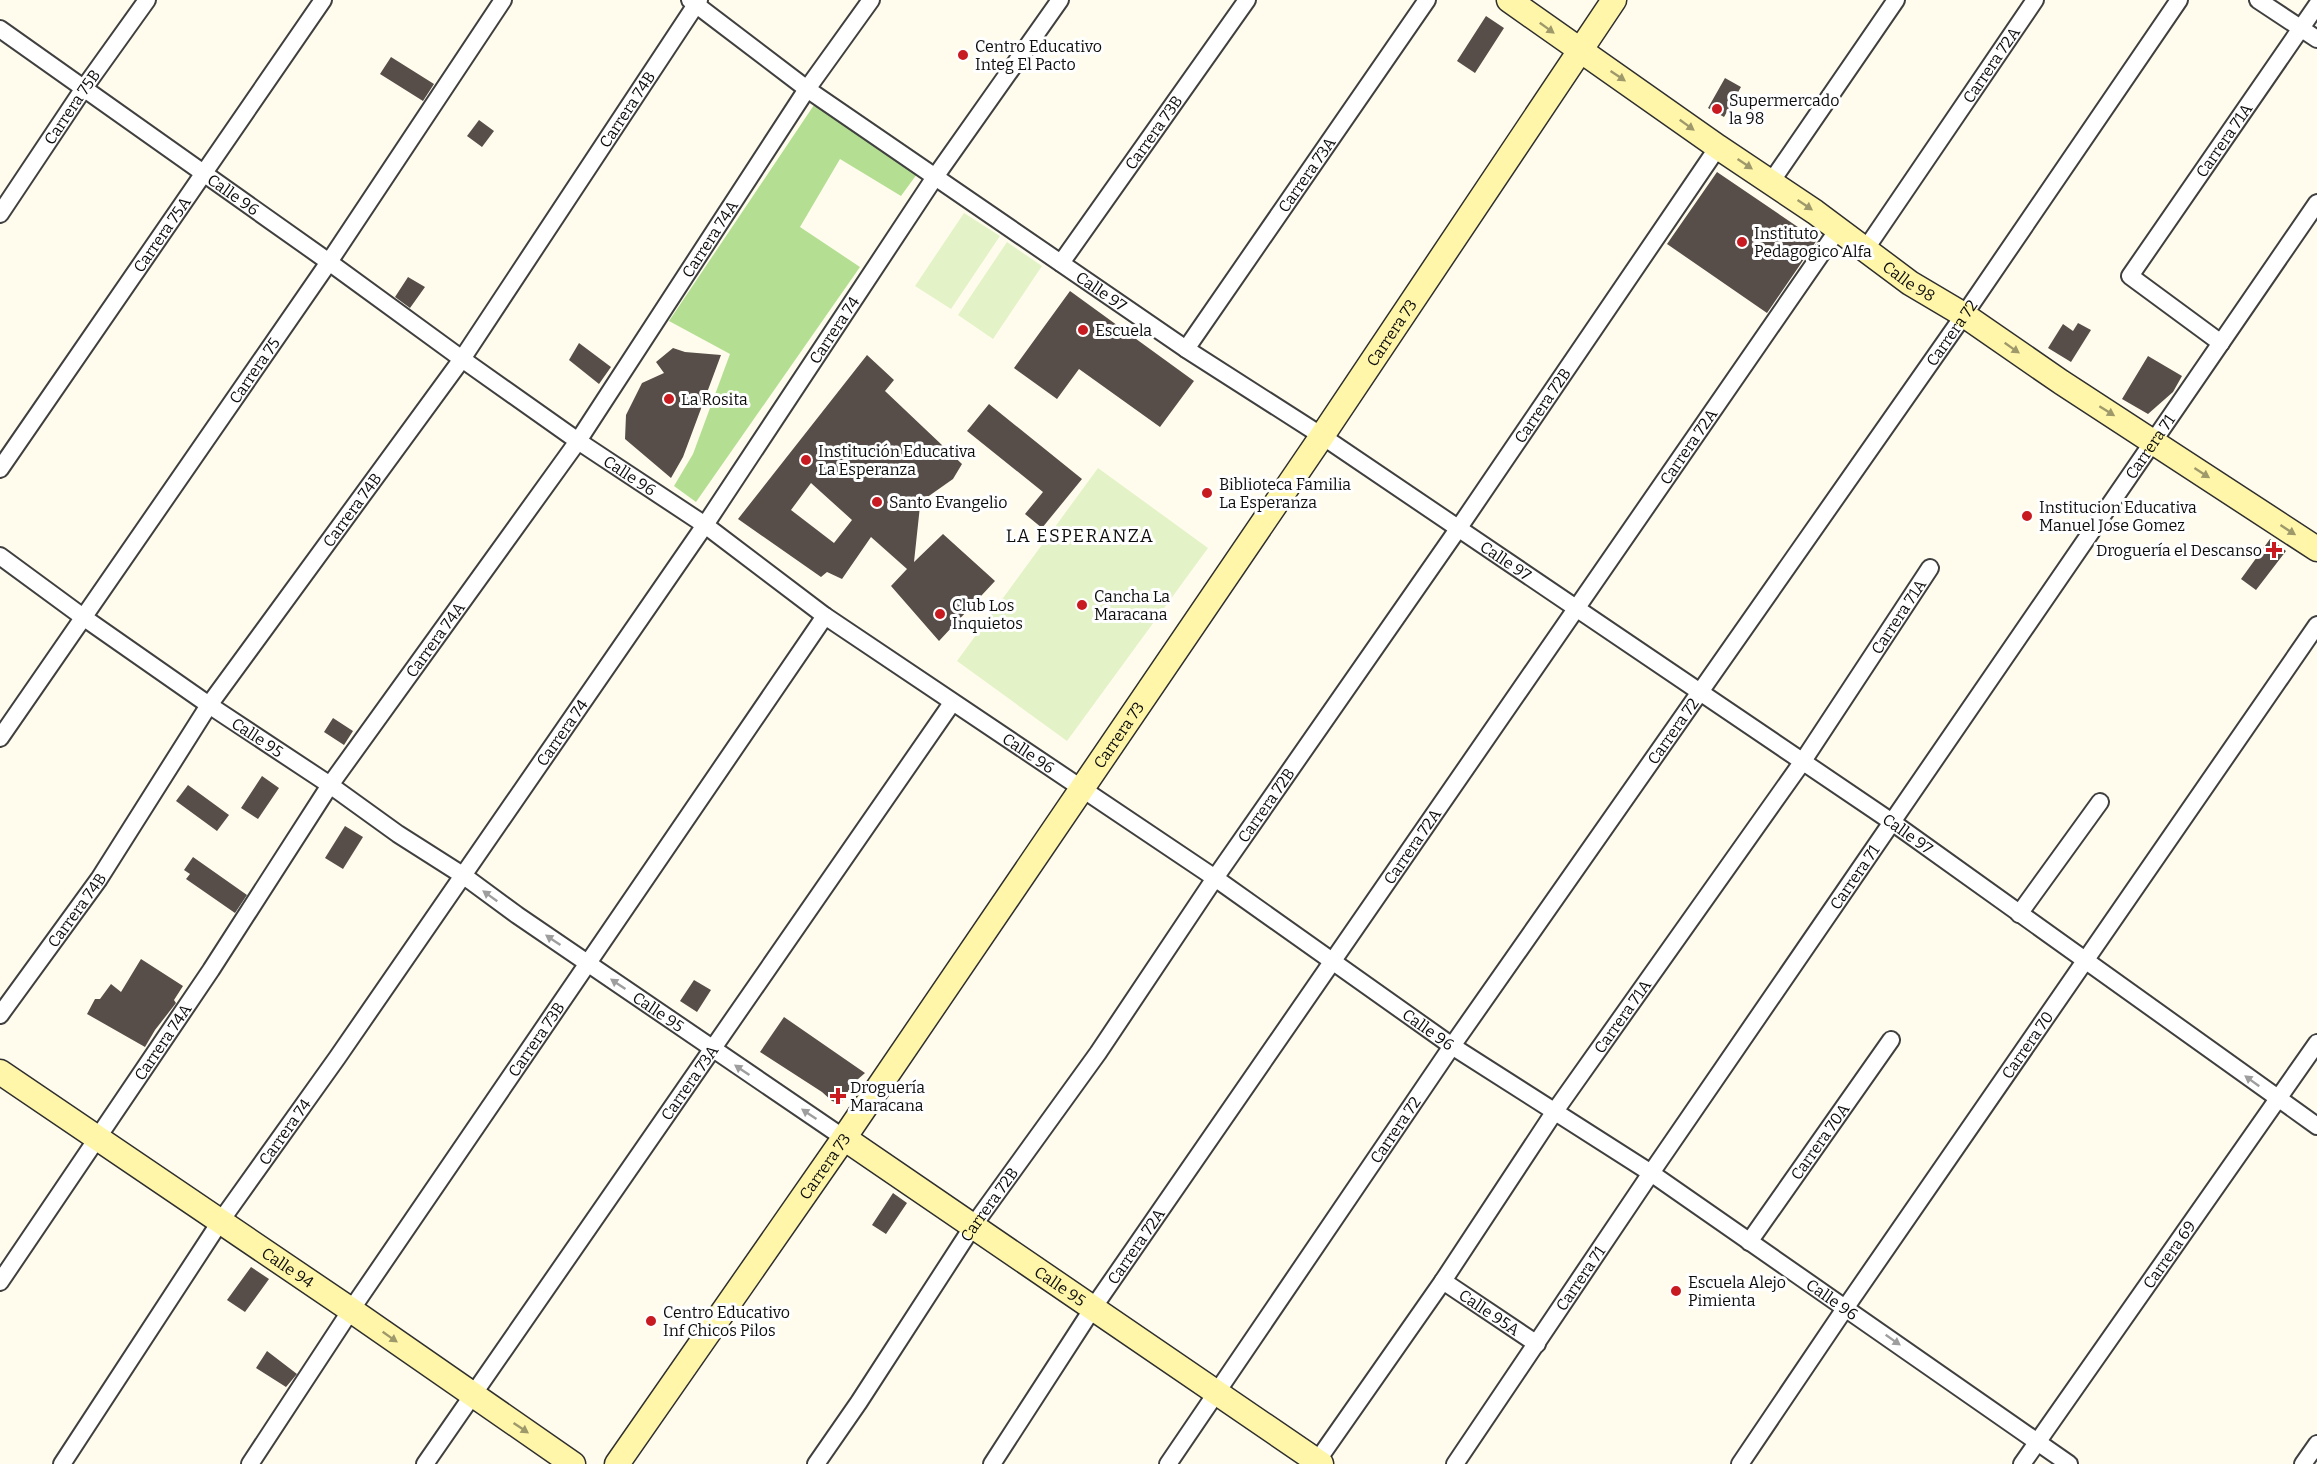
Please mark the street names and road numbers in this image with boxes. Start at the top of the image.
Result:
street label: Carrera 72A [1959,23,2024,107]
street label: Carrera 75B [40,66,104,148]
street label: Carrera 74B [595,68,659,151]
street label: Carrera 73B [1121,92,1186,173]
street label: Carrera 71A [2192,99,2257,181]
street label: Carrera 73A [1274,133,1340,216]
street label: Calle 96 [204,170,263,219]
street label: Carrera 75A [129,193,195,276]
street label: Carrera 74A [678,196,742,281]
street label: Calle 98 [1879,257,1938,306]
street label: Calle 97 [1072,267,1130,315]
street label: Carrera 74 [805,292,864,367]
street label: Carrera 73 [1363,296,1421,370]
street label: Carrera 72 [1922,296,1981,370]
street label: Carrera 75 [225,334,284,407]
street label: Carrera 72B [1510,364,1575,447]
street label: Carrera 72A [1656,405,1722,488]
street label: Carrera 71 [2121,410,2179,483]
street label: Calle 96 [600,452,659,500]
street label: Carrera 74B [319,469,386,551]
street label: Calle 97 [1477,537,1534,585]
street label: Carrera 71A [1867,575,1930,658]
street label: Carrera 74A [402,598,469,681]
street label: Carrera 74 [532,695,592,770]
street label: Carrera 72 [1643,695,1703,768]
street label: Carrera 73 [1090,698,1148,772]
street label: Calle 95 [228,714,287,761]
street label: Calle 96 [999,729,1058,777]
street label: Carrera 72B [1234,764,1299,846]
street label: Carrera 72A [1380,805,1445,888]
street label: Calle 97 [1879,809,1936,858]
street label: Carrera 71 [1826,841,1884,913]
street label: Carrera 74B [44,870,110,951]
street label: Carrera 71A [1590,976,1655,1057]
street label: Calle 95 [629,988,688,1036]
street label: Carrera 73B [504,999,569,1081]
street label: Carrera 74A [130,1000,196,1084]
street label: Calle 96 [1399,1005,1457,1054]
street label: Carrera 70 [1998,1008,2057,1083]
street label: Carrera 73A [657,1041,723,1124]
street label: Carrera 72 [1366,1093,1425,1167]
street label: Carrera 74 [255,1095,315,1169]
street label: Carrera 70A [1787,1099,1854,1184]
street label: Carrera 73 [795,1130,854,1203]
street label: Carrera 72B [956,1164,1022,1245]
street label: Carrera 72A [1103,1204,1169,1288]
street label: Carrera 69 [2139,1217,2200,1292]
street label: Carrera 71 [1552,1242,1609,1315]
street label: Calle 94 [258,1243,318,1292]
street label: Calle 95 [1031,1262,1089,1310]
street label: Calle 96 [1802,1275,1862,1324]
street label: Calle 95A [1455,1285,1524,1340]

